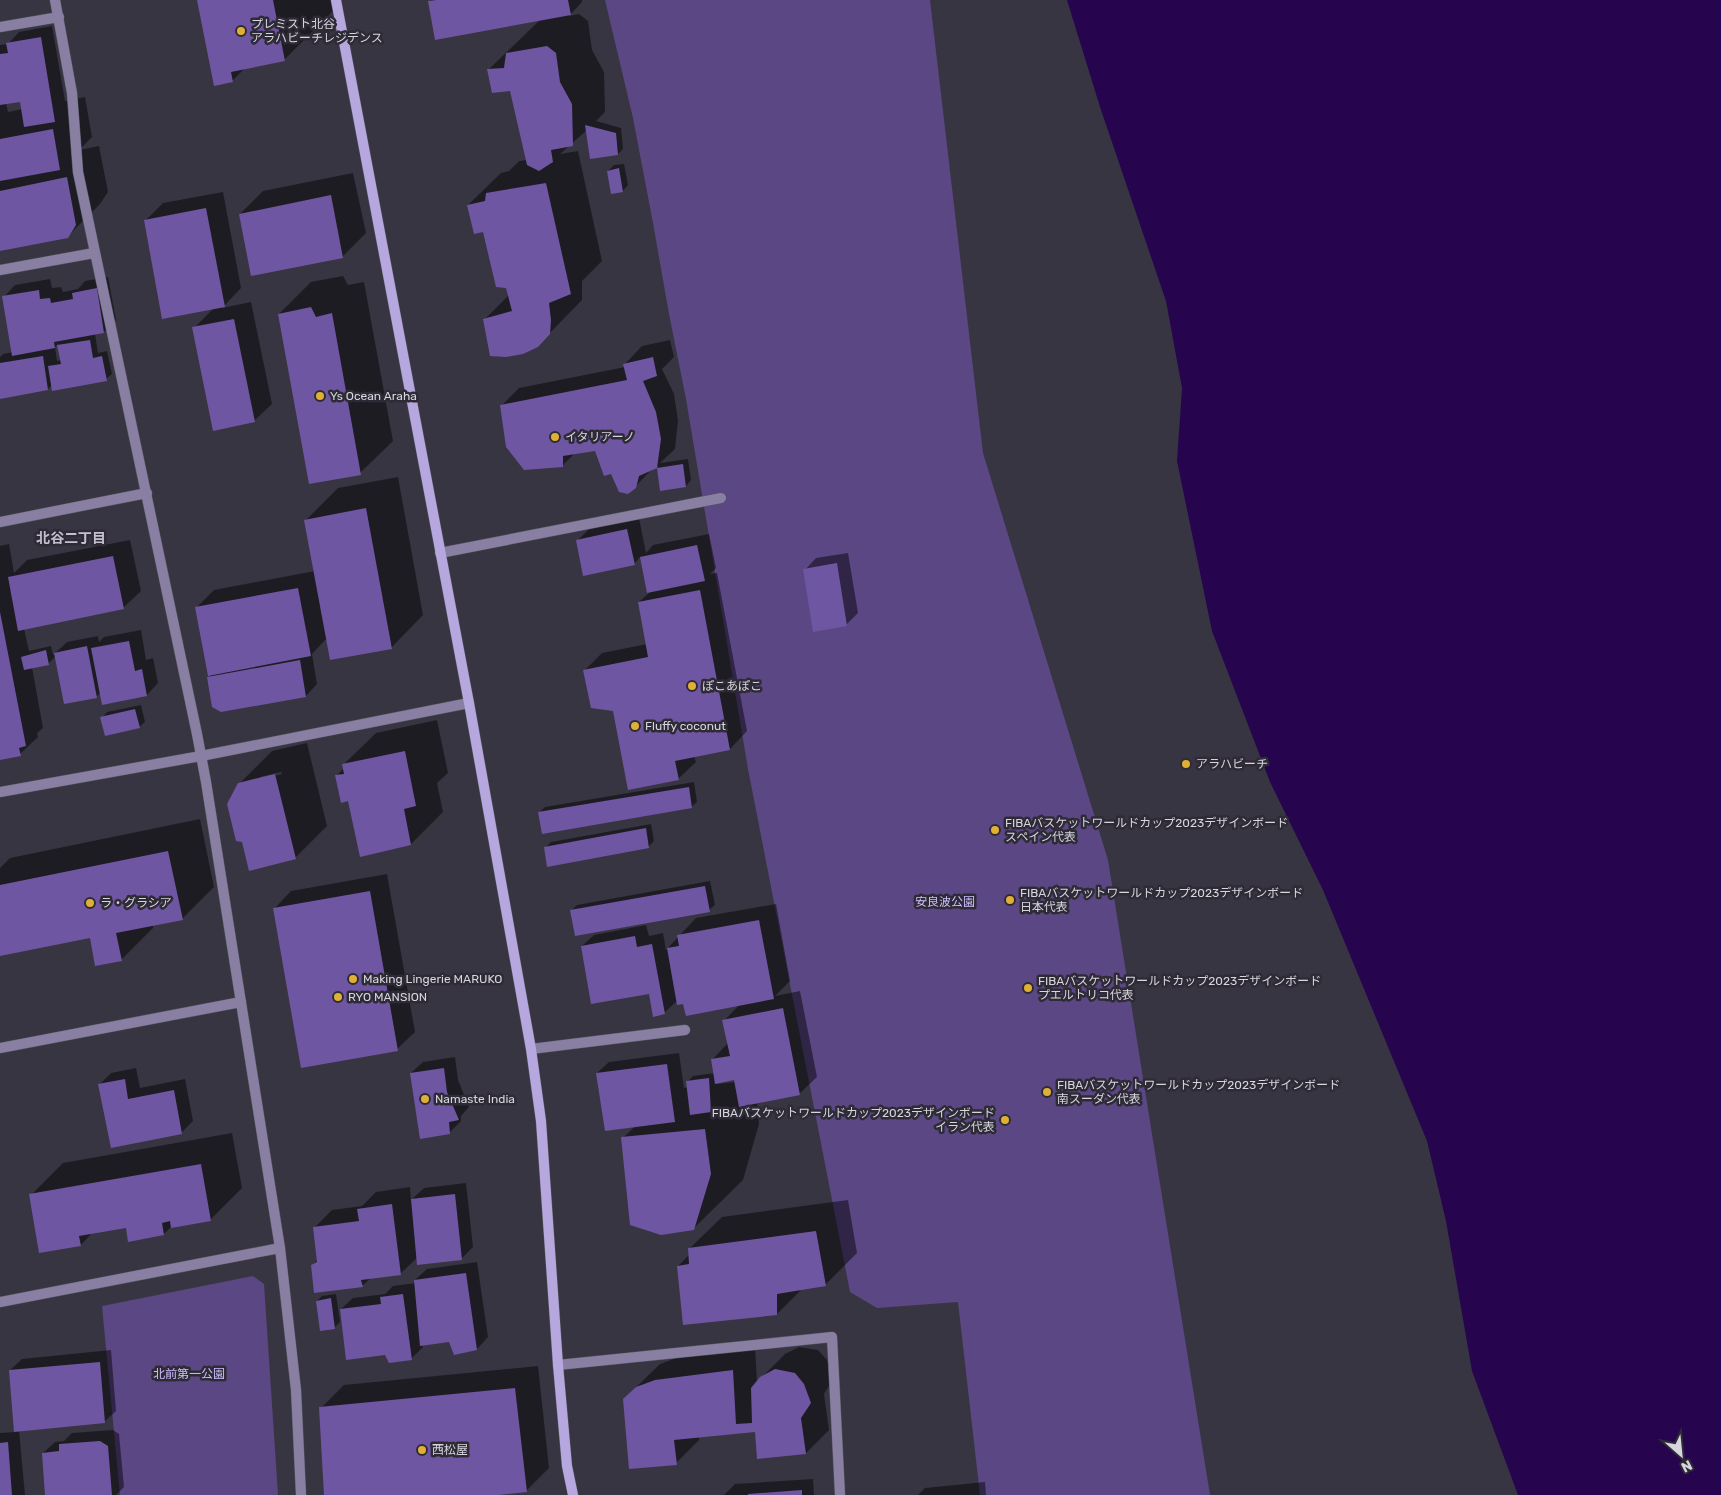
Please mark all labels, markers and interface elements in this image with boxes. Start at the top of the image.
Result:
place label: プレミスト北谷 アラハビーチレジデンス [251,17,383,45]
marker: プレミスト北谷 アラハビーチレジデンス [235,25,247,37]
place label: Ys Ocean Araha [330,389,417,403]
marker: Ys Ocean Araha [314,390,326,402]
place label: イタリアーノ [565,430,635,444]
marker: イタリアーノ [549,431,561,443]
district label: 北谷二丁目 [36,530,106,547]
place label: ぽこあぽこ [702,679,762,693]
marker: ぽこあぽこ [686,680,698,692]
place label: Fluffy coconut [645,719,726,733]
marker: Fluffy coconut [629,720,641,732]
place label: アラハビーチ [1196,757,1268,771]
marker: アラハビーチ [1180,758,1192,770]
place label: FIBAバスケットワールドカップ2023デザインボード スペイン代表 [1005,816,1288,844]
marker: FIBAバスケットワールドカップ2023デザインボード スペイン代表 [989,824,1001,836]
place label: FIBAバスケットワールドカップ2023デザインボード 日本代表 [1020,886,1303,914]
marker: FIBAバスケットワールドカップ2023デザインボード 日本代表 [1004,894,1016,906]
park label: 安良波公園 [915,895,975,909]
place label: ラ・グラシア [100,896,172,910]
marker: ラ・グラシア [84,897,96,909]
place label: Making Lingerie MARUKO [363,972,502,986]
marker: Making Lingerie MARUKO [347,973,359,985]
place label: FIBAバスケットワールドカップ2023デザインボード プエルトリコ代表 [1038,974,1321,1002]
marker: FIBAバスケットワールドカップ2023デザインボード プエルトリコ代表 [1022,982,1034,994]
place label: RYO MANSION [348,990,427,1004]
marker: RYO MANSION [332,991,344,1003]
place label: FIBAバスケットワールドカップ2023デザインボード 南スーダン代表 [1057,1078,1340,1106]
marker: FIBAバスケットワールドカップ2023デザインボード 南スーダン代表 [1041,1086,1053,1098]
place label: Namaste India [435,1092,515,1106]
marker: Namaste India [419,1093,431,1105]
place label: FIBAバスケットワールドカップ2023デザインボード イラン代表 [712,1106,995,1134]
marker: FIBAバスケットワールドカップ2023デザインボード イラン代表 [999,1114,1011,1126]
park label: 北前第一公園 [153,1367,225,1381]
north arrow [1656,1430,1706,1480]
place label: 西松屋 [432,1443,468,1457]
marker: 西松屋 [416,1444,428,1456]
text: N [1678,1456,1695,1476]

